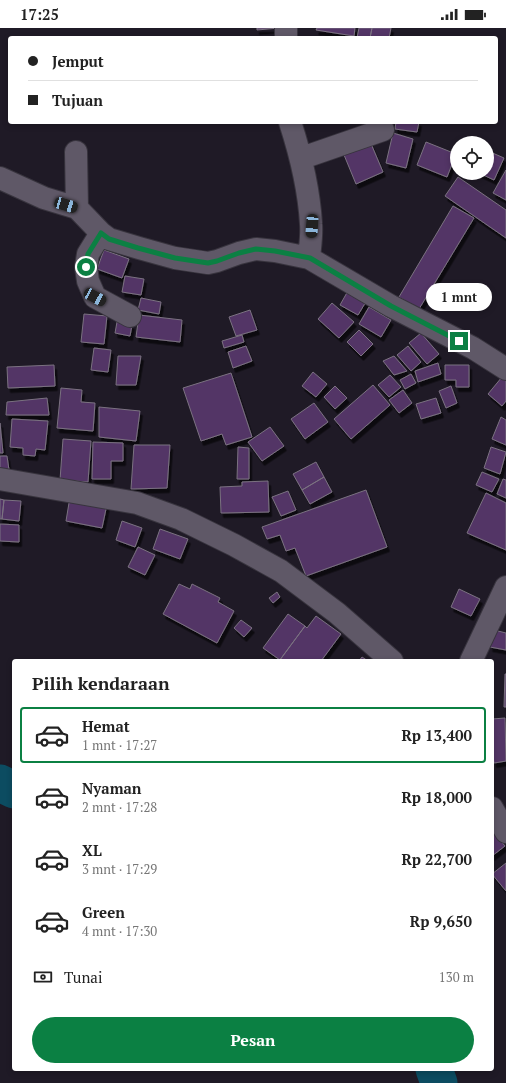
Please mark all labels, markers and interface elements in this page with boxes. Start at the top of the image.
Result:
text: 17:25 [20,4,59,24]
text: Jemput [52,51,104,71]
text: Tujuan [52,90,103,110]
map controls [450,136,494,180]
button: locate [450,136,494,180]
car [53,196,79,214]
car [305,214,319,238]
route start [77,258,95,276]
callout: 1 mnt [426,283,492,311]
car [82,286,108,308]
text: 1 mnt [441,288,477,306]
route end [450,332,468,350]
text: Pilih kendaraan [32,671,170,695]
text: Hemat [82,716,130,736]
icon: car [34,717,70,753]
text: Rp 13,400 [401,725,472,745]
text: 1 mnt · 17:27 [82,736,157,754]
text: Nyaman [82,778,142,798]
icon: car [34,779,70,815]
text: Rp 18,000 [401,787,472,807]
text: 2 mnt · 17:28 [82,798,157,816]
text: XL [82,840,102,860]
icon: car [34,841,70,877]
text: Rp 22,700 [401,849,472,869]
text: 3 mnt · 17:29 [82,860,157,878]
text: Green [82,902,125,922]
icon: car [34,903,70,939]
text: Rp 9,650 [410,911,472,931]
text: 4 mnt · 17:30 [82,922,157,940]
icon: cash [32,966,54,988]
text: Tunai [64,967,102,987]
text: 130 m [439,968,474,986]
button: Pesan [32,1017,474,1063]

